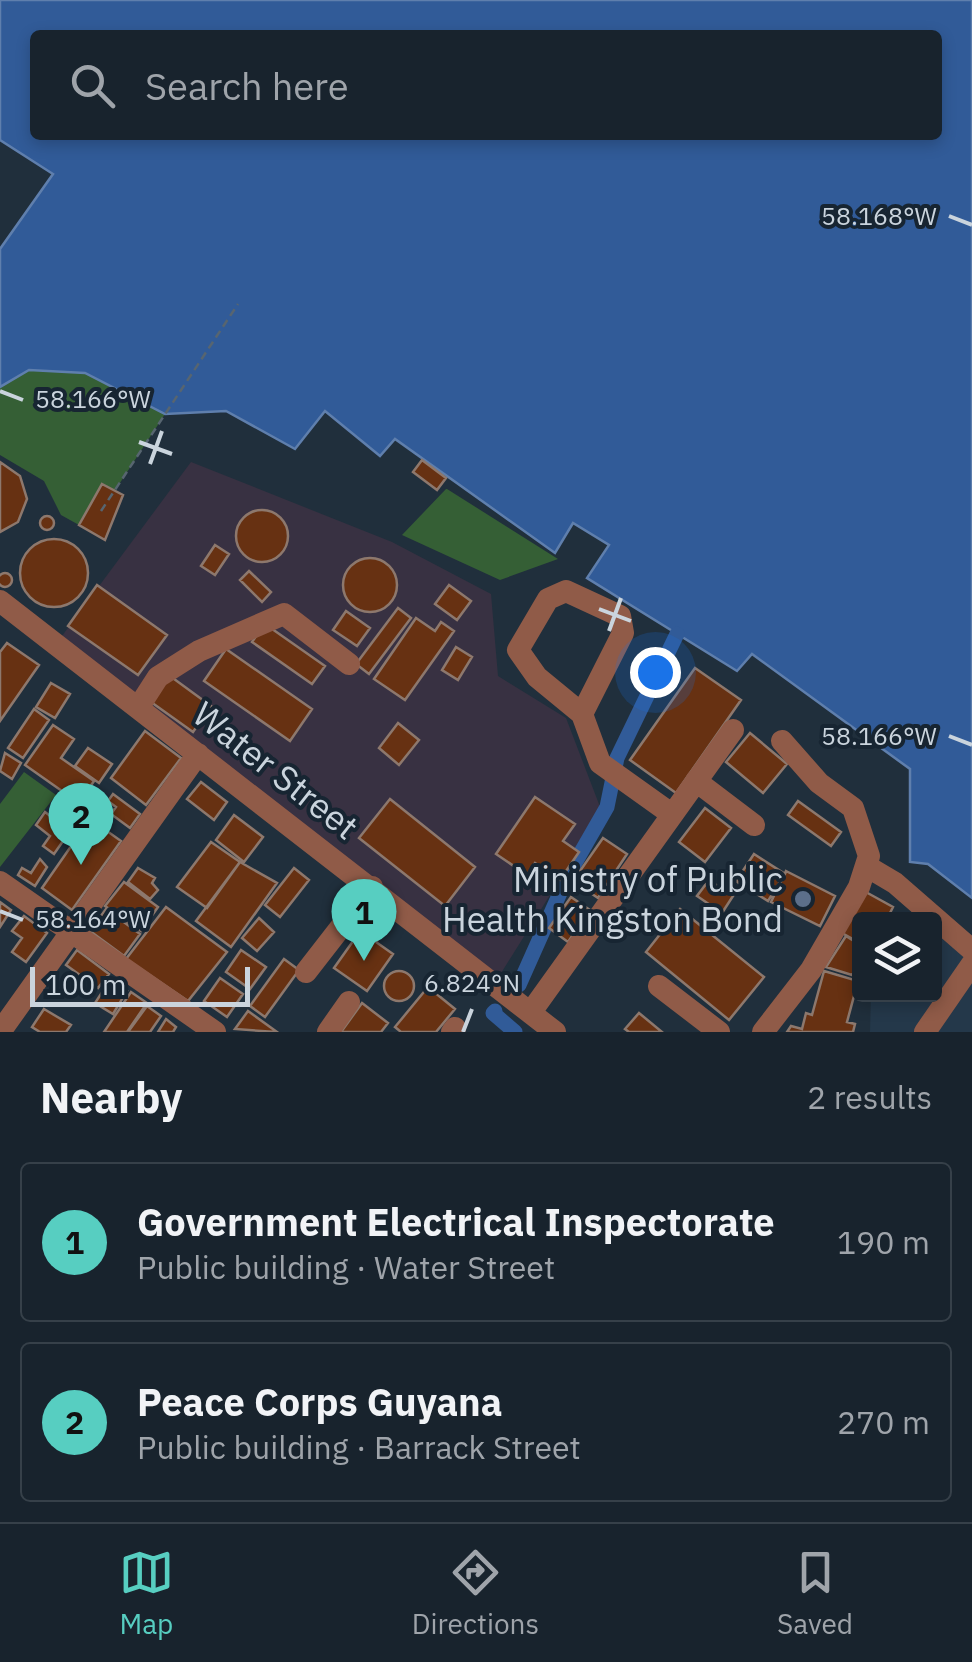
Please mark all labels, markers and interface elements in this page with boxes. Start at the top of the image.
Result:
search box [30,30,942,140]
icon: search [65,58,120,113]
text: Search here [145,61,349,110]
text: 58.168°W [821,199,937,232]
text: 58.166°W [35,382,151,415]
your location [630,647,681,698]
street label: Water Street [184,691,368,849]
text: 58.166°W [821,719,937,752]
pin: 2 [48,782,114,865]
place label: Ministry of Public Health Kingston Bond [442,856,783,942]
pin: 1 [332,878,396,961]
marker: Ministry of Public Health Kingston Bond [792,888,814,910]
text: 58.164°W [35,902,151,935]
map controls [852,912,942,1002]
button: layers [852,912,942,1002]
scale bar [30,962,250,1006]
text: 100 m [45,966,126,1003]
text: 6.824°N [424,966,520,999]
text: Nearby [40,1070,182,1125]
text: 2 results [807,1076,932,1118]
text: Government Electrical Inspectorate [137,1197,775,1246]
text: 1 [65,1221,84,1263]
text: 190 m [837,1221,930,1263]
text: Public building · Water Street [137,1246,555,1288]
text: Peace Corps Guyana [137,1377,502,1426]
text: 2 [65,1401,84,1443]
text: 270 m [837,1401,930,1443]
text: Public building · Barrack Street [137,1426,581,1468]
tab: Map [119,1545,174,1642]
tab: Directions [412,1545,539,1642]
tab: Saved [777,1545,853,1642]

